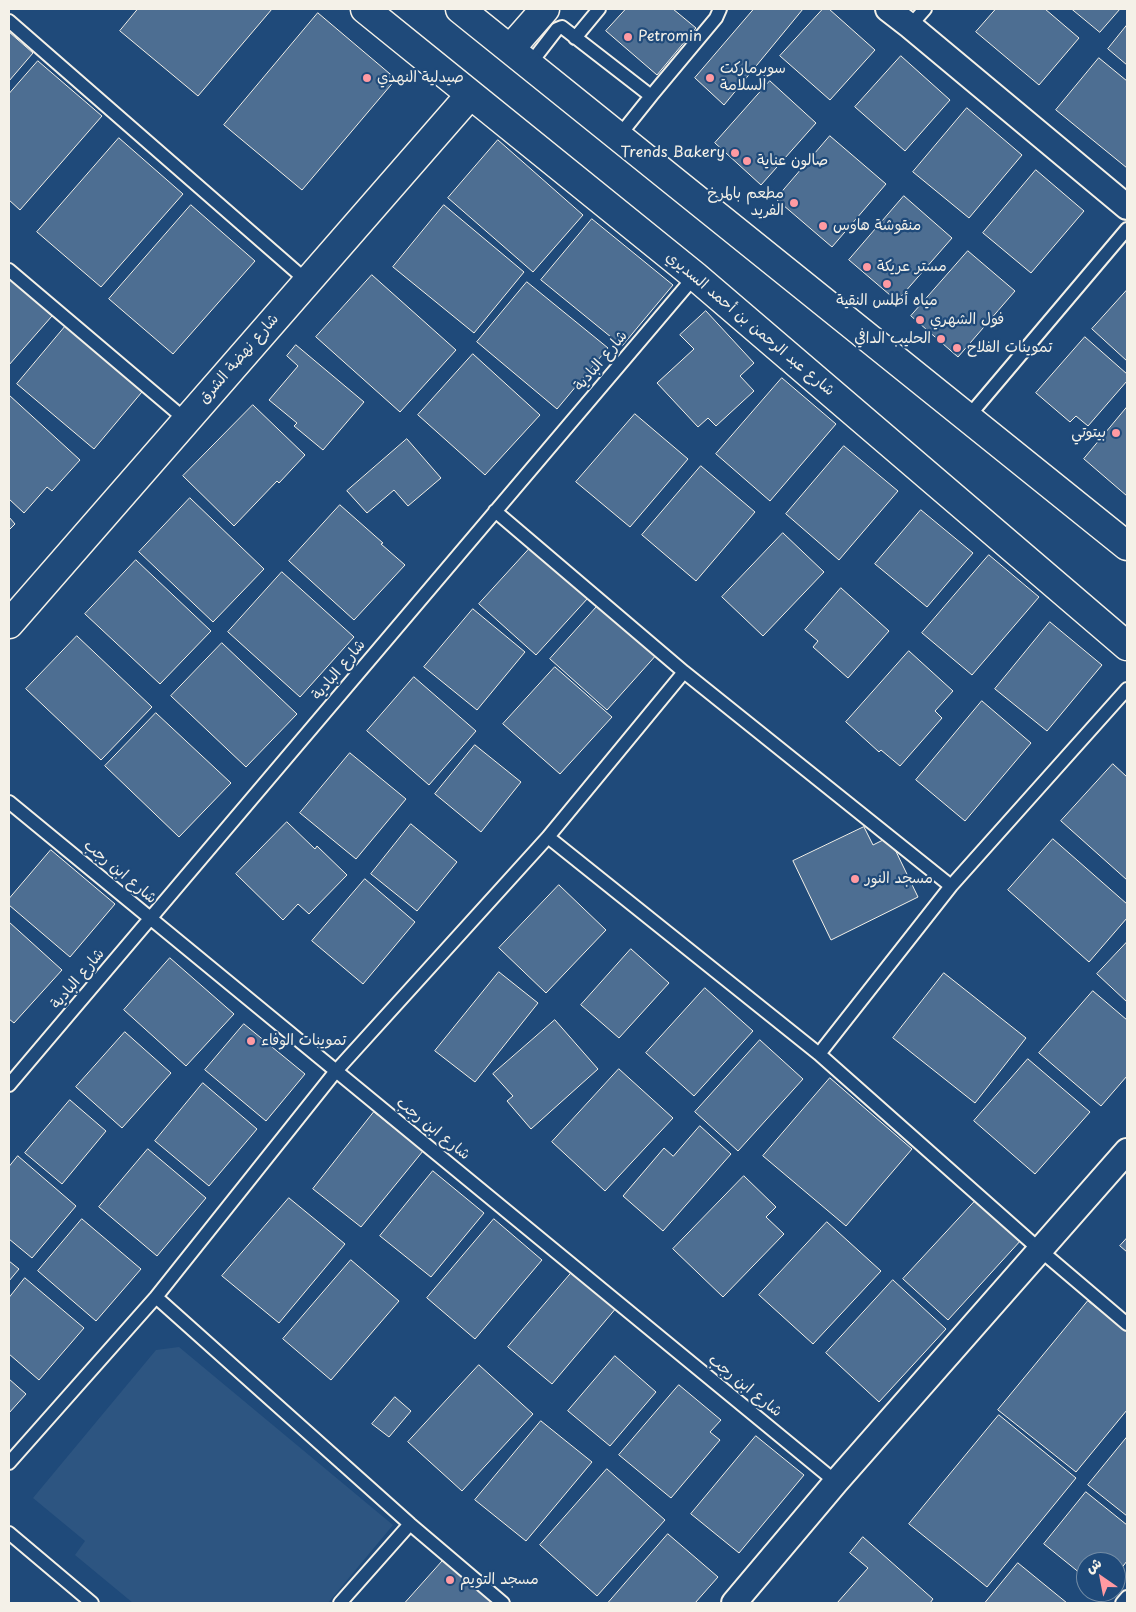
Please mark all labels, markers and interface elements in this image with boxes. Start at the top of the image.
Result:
place label: Petromin [638,28,702,46]
marker: Petromin [622,31,634,43]
place label: سوبرماركت السلامة [720,60,786,95]
place label: صيدلية النهدي [377,69,464,87]
marker: صيدلية النهدي [361,72,373,84]
marker: سوبرماركت السلامة [704,72,716,84]
place label: Trends Bakery [620,144,725,162]
marker: Trends Bakery [729,147,741,159]
place label: صالون عناية [757,152,828,170]
marker: صالون عناية [741,155,753,167]
place label: مطعم بالمرخ الفريد [708,185,784,220]
marker: مطعم بالمرخ الفريد [788,197,800,209]
place label: منقوشة هاوس [833,217,921,235]
marker: منقوشة هاوس [817,220,829,232]
street label: شارع عبد الرحمن بن أحمد السديري [662,248,838,400]
place label: مستر عريكة [877,258,947,276]
marker: مستر عريكة [861,261,873,273]
marker: مياه أطلس النقية [881,278,893,290]
place label: مياه أطلس النقية [836,292,938,310]
street label: شارع نهضة الشرق [195,310,283,408]
place label: فول الشهري [930,311,1004,329]
marker: فول الشهري [914,314,926,326]
street label: شارع البادية [571,327,631,395]
place label: الحليب الدافي [854,330,931,348]
marker: الحليب الدافي [935,333,947,345]
place label: تموينات الفلاح [967,339,1052,357]
marker: تموينات الفلاح [951,342,963,354]
place label: بيتوتي [1071,424,1106,442]
marker: بيتوتي [1110,427,1122,439]
street label: شارع البادية [309,636,369,704]
street label: شارع ابن رجب [80,836,160,908]
place label: مسجد النور [865,870,933,888]
marker: مسجد النور [849,873,861,885]
street label: شارع البادية [48,945,108,1013]
place label: تموينات الوفاء [261,1032,346,1050]
marker: تموينات الوفاء [245,1035,257,1047]
street label: شارع ابن رجب [393,1094,473,1164]
street label: شارع ابن رجب [705,1351,785,1421]
north arrow [1076,1552,1126,1602]
text: ش [1081,1552,1105,1578]
place label: مسجد التويم [460,1571,539,1589]
marker: مسجد التويم [444,1574,456,1586]

